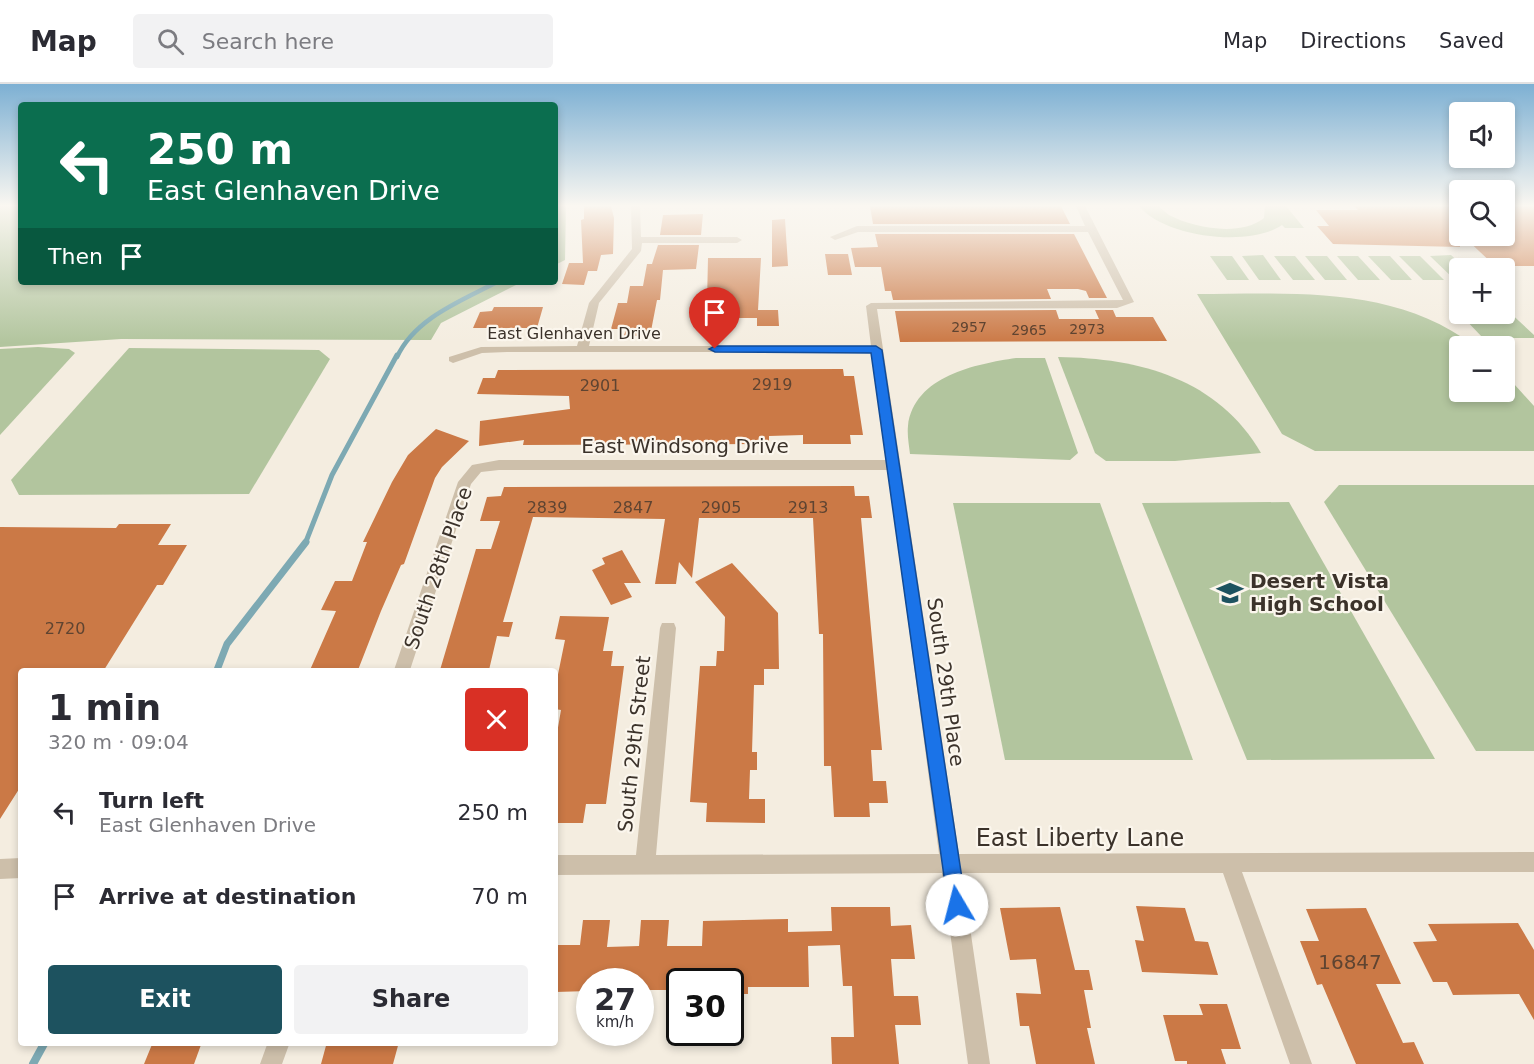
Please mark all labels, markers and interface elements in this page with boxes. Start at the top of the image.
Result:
search box [133,14,553,68]
text: Map [30,25,97,58]
icon: search [154,25,187,58]
text: Search here [202,29,334,54]
text: Map [1223,29,1267,53]
text: Directions [1300,29,1406,53]
text: Saved [1439,29,1504,53]
map controls [1449,102,1515,402]
button: sound [1449,102,1515,168]
text: 250 m [147,125,293,174]
icon: left [48,126,126,204]
text: East Glenhaven Drive [147,175,440,206]
button: search [1449,180,1515,246]
icon: arrive [115,240,148,273]
text: Then [48,244,103,269]
button: + [1449,258,1515,324]
pin [689,287,740,349]
icon: arrive [698,296,731,329]
house number: 2957 [951,319,987,335]
house number: 2973 [1069,321,1105,337]
house number: 2965 [1011,322,1047,338]
street label: East Glenhaven Drive [487,324,661,343]
button: − [1449,336,1515,402]
house number: 2919 [752,375,792,394]
house number: 2901 [580,376,620,395]
street label: East Windsong Drive [581,434,789,458]
street label: South 28th Place [399,484,477,652]
house number: 2839 [527,498,567,517]
house number: 2847 [613,498,653,517]
house number: 2905 [701,498,741,517]
house number: 2913 [788,498,828,517]
place label: Desert Vista High School [1250,569,1389,616]
school or university icon: Desert Vista High School [1215,578,1245,608]
street label: South 29th Place [922,596,970,768]
house number: 2720 [45,619,85,638]
street label: South 29th Street [613,654,655,834]
text: 1 min [48,687,161,728]
button: close [465,688,528,751]
text: 320 m · 09:04 [48,730,189,754]
text: Turn left [99,788,204,813]
icon: left [48,796,81,829]
text: 250 m [458,800,528,825]
text: East Glenhaven Drive [99,813,316,837]
street label: East Liberty Lane [976,824,1184,852]
position arrow [925,873,989,937]
icon: arrive [48,880,81,913]
text: Arrive at destination [99,884,356,909]
text: 70 m [472,884,528,909]
house number: 16847 [1318,950,1382,974]
button: Exit [48,965,282,1034]
button: Share [294,965,528,1034]
speed limit sign: 30 [666,968,744,1046]
text: 27 [594,982,636,1017]
text: km/h [596,1013,634,1031]

